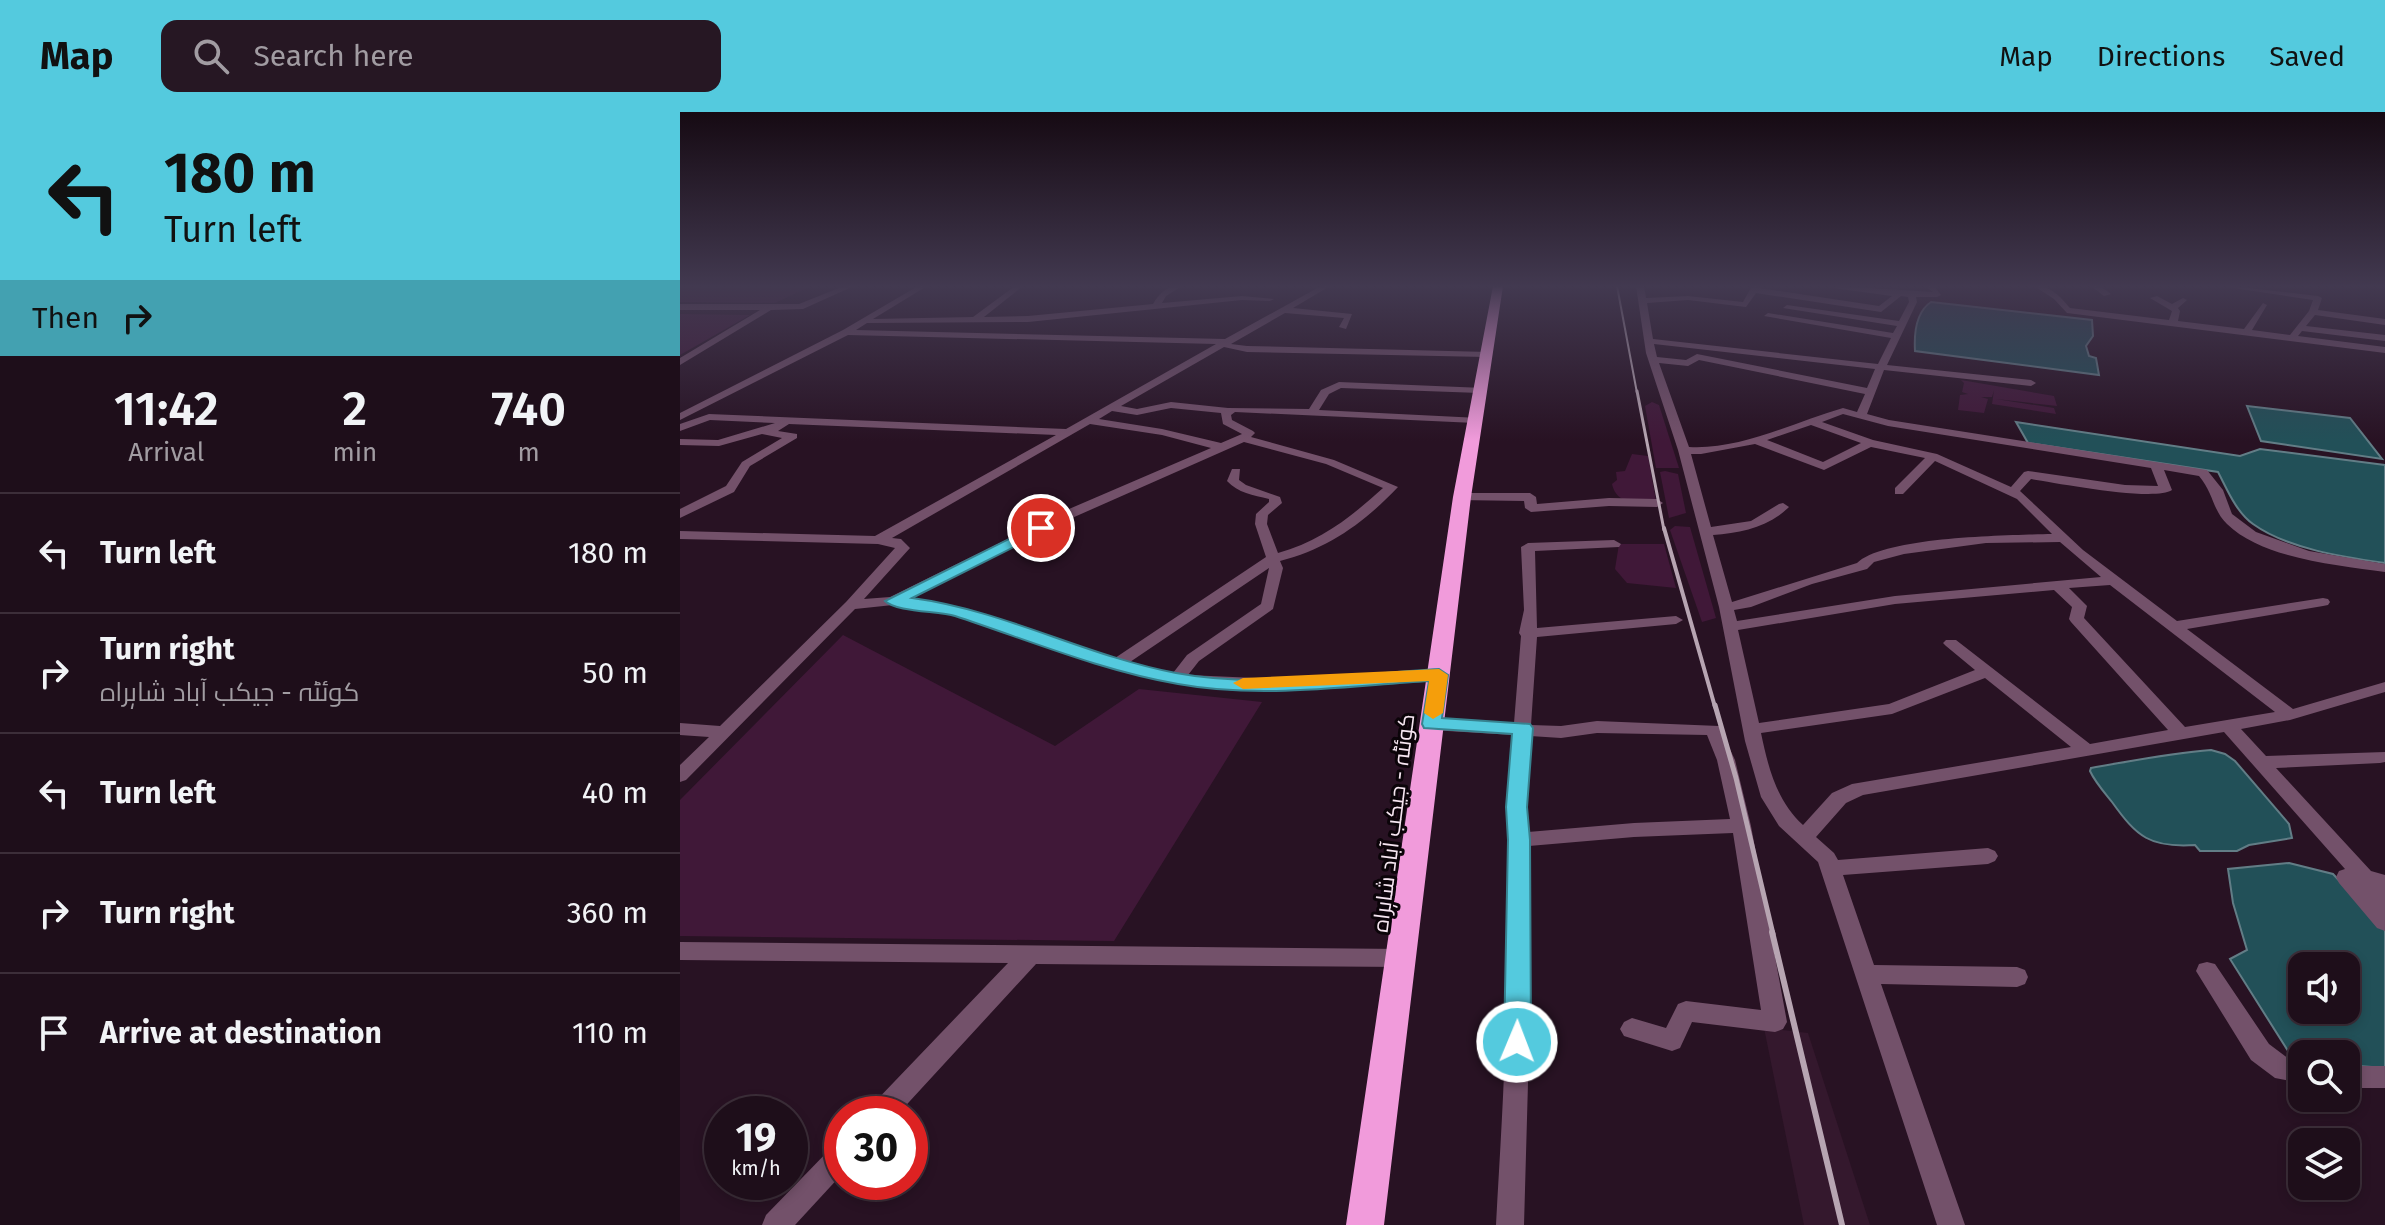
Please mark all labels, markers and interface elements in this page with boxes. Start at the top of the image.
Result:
search box [161,20,721,92]
text: Map [40,33,113,79]
icon: search [189,34,233,78]
text: Search here [253,38,414,74]
text: Map [1999,40,2053,73]
text: Directions [2097,40,2225,73]
text: Saved [2269,40,2345,73]
text: 180 m [164,140,316,207]
icon: left [32,144,136,248]
text: Turn left [164,208,302,252]
icon: right [115,296,159,340]
text: Then [32,300,99,336]
text: 11:42 [114,380,219,438]
text: 2 [343,380,367,438]
text: 740 [491,380,566,438]
text: Arrival [128,437,204,468]
text: min [332,437,377,468]
text: m [518,437,540,468]
pin [1007,494,1075,562]
icon: arrive [1019,506,1063,550]
icon: left [32,531,76,575]
text: Turn left [100,535,216,571]
text: 180 m [568,535,648,571]
text: Turn right [100,631,235,667]
icon: right [32,651,76,695]
text: 50 m [583,655,648,691]
text: کوئٹہ - جیکب آباد شاہراہ [100,677,360,708]
street label: کوئٹہ - جیکب آباد شاہراہ [1367,712,1421,934]
icon: left [32,771,76,815]
text: Turn left [100,775,216,811]
text: 40 m [582,775,648,811]
icon: right [32,891,76,935]
text: Turn right [100,895,235,931]
text: 360 m [567,895,648,931]
map controls [2288,952,2360,1200]
button: sound [2288,952,2360,1024]
position arrow [1475,1000,1559,1084]
icon: arrive [32,1011,76,1055]
text: Arrive at destination [100,1015,382,1051]
text: 110 m [572,1015,648,1051]
button: search [2288,1040,2360,1112]
speed limit sign: 30 [824,1096,928,1200]
text: 19 [736,1114,776,1162]
button: layers [2288,1128,2360,1200]
text: km/h [731,1156,781,1180]

